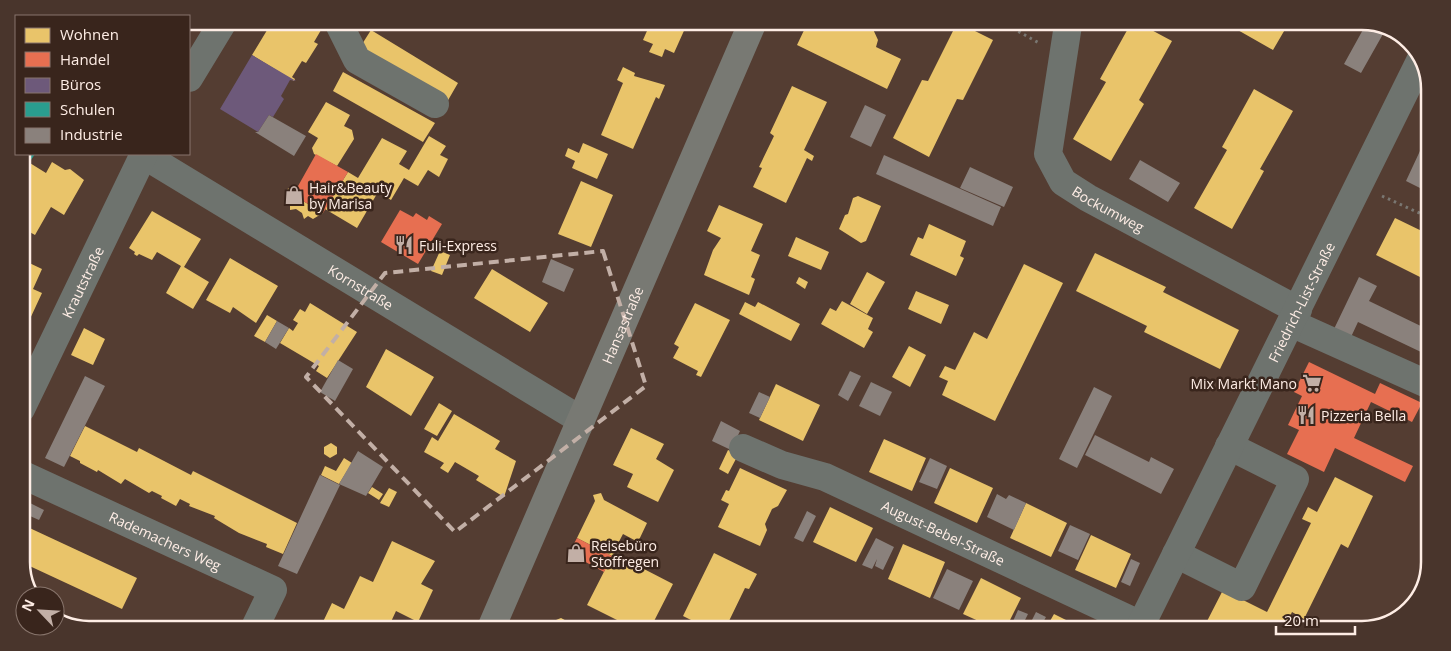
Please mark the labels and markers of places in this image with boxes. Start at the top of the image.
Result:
place label: Hair&Beauty by Marisa [309,178,393,213]
shop icon: Hair&Beauty by Marisa [283,184,305,206]
restaurant icon: Fuli-Express [393,234,415,256]
place label: Fuli-Express [419,236,497,255]
supermarket icon: Mix Markt Mano [1301,372,1323,394]
place label: Mix Markt Mano [1190,374,1297,393]
restaurant icon: Pizzeria Bella [1295,404,1317,426]
place label: Pizzeria Bella [1321,406,1406,425]
place label: Reisebüro Stoffregen [591,536,659,571]
shop icon: Reisebüro Stoffregen [565,542,587,564]

